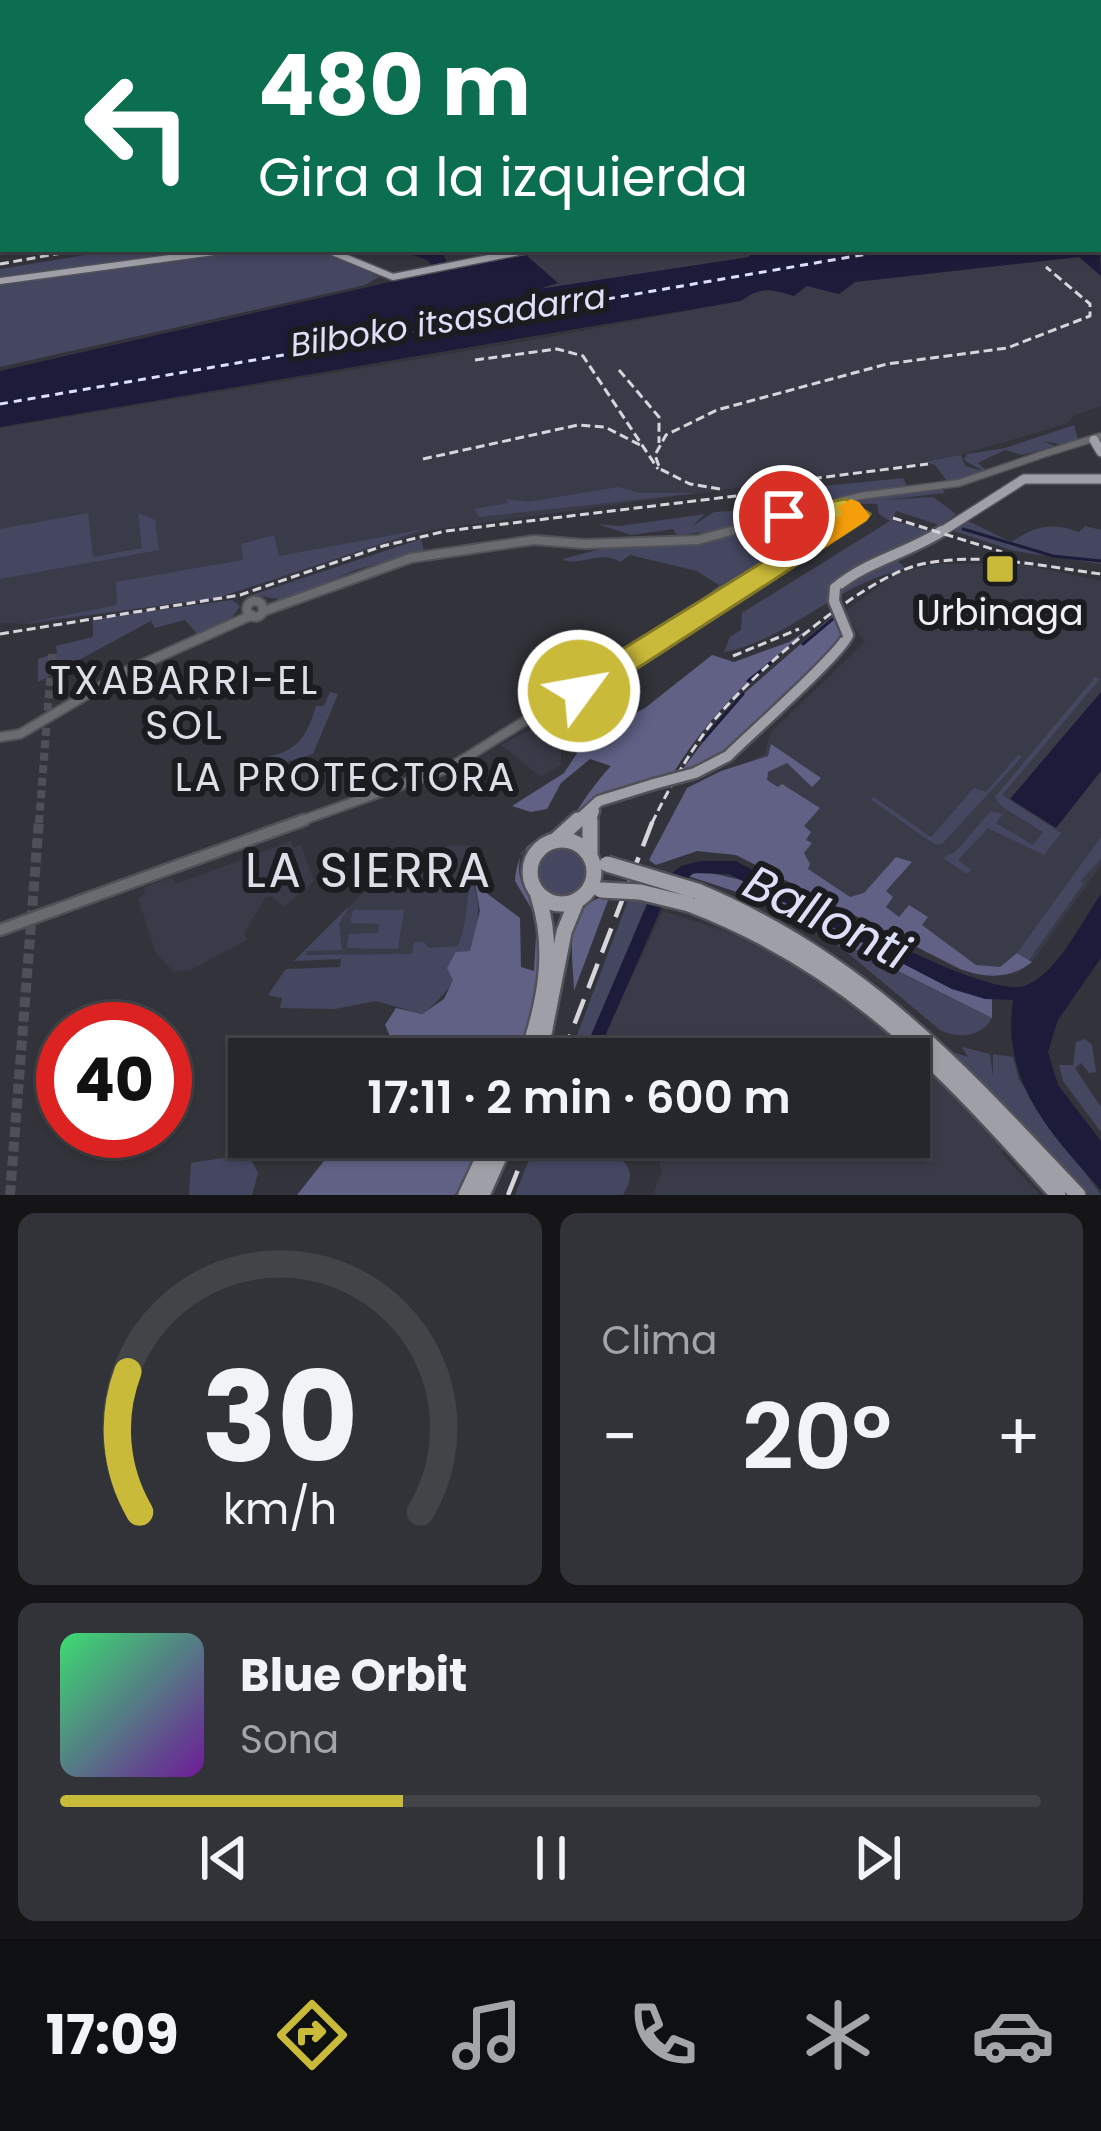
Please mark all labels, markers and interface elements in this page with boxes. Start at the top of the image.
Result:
text: 480 m [258,27,531,144]
icon: left [60,48,216,204]
text: Gira a la izquierda [258,139,748,215]
water label: Bilboko itsasadarra [287,272,609,369]
pin [733,465,835,567]
icon: arrive [751,483,817,549]
marker: Urbinaga [984,553,1016,585]
place label: Urbinaga [917,587,1083,638]
position arrow [516,628,642,754]
district label: TXABARRI-EL SOL [50,653,320,753]
district label: LA PROTECTORA [175,750,517,805]
district label: LA SIERRA [245,837,493,904]
water label: Ballonti [733,849,922,987]
speed limit sign: 40 [36,1002,192,1158]
text: 17:11 · 2 min · 600 m [367,1066,791,1129]
text: Clima [602,1313,717,1368]
text: 30 [201,1330,358,1505]
text: 20° [742,1374,892,1501]
text: − [602,1391,638,1483]
text: + [996,1391,1041,1483]
text: km/h [223,1479,337,1539]
text: Blue Orbit [240,1644,467,1707]
text: Sona [240,1712,339,1767]
icon: previous [191,1825,257,1891]
icon: pause [518,1825,584,1891]
icon: next [845,1825,911,1891]
icon: directions [270,1993,354,2077]
icon: music [445,1993,529,2077]
icon: phone [621,1993,705,2077]
icon: climate [796,1993,880,2077]
icon: car [971,1993,1055,2077]
text: 17:09 [46,1997,179,2073]

